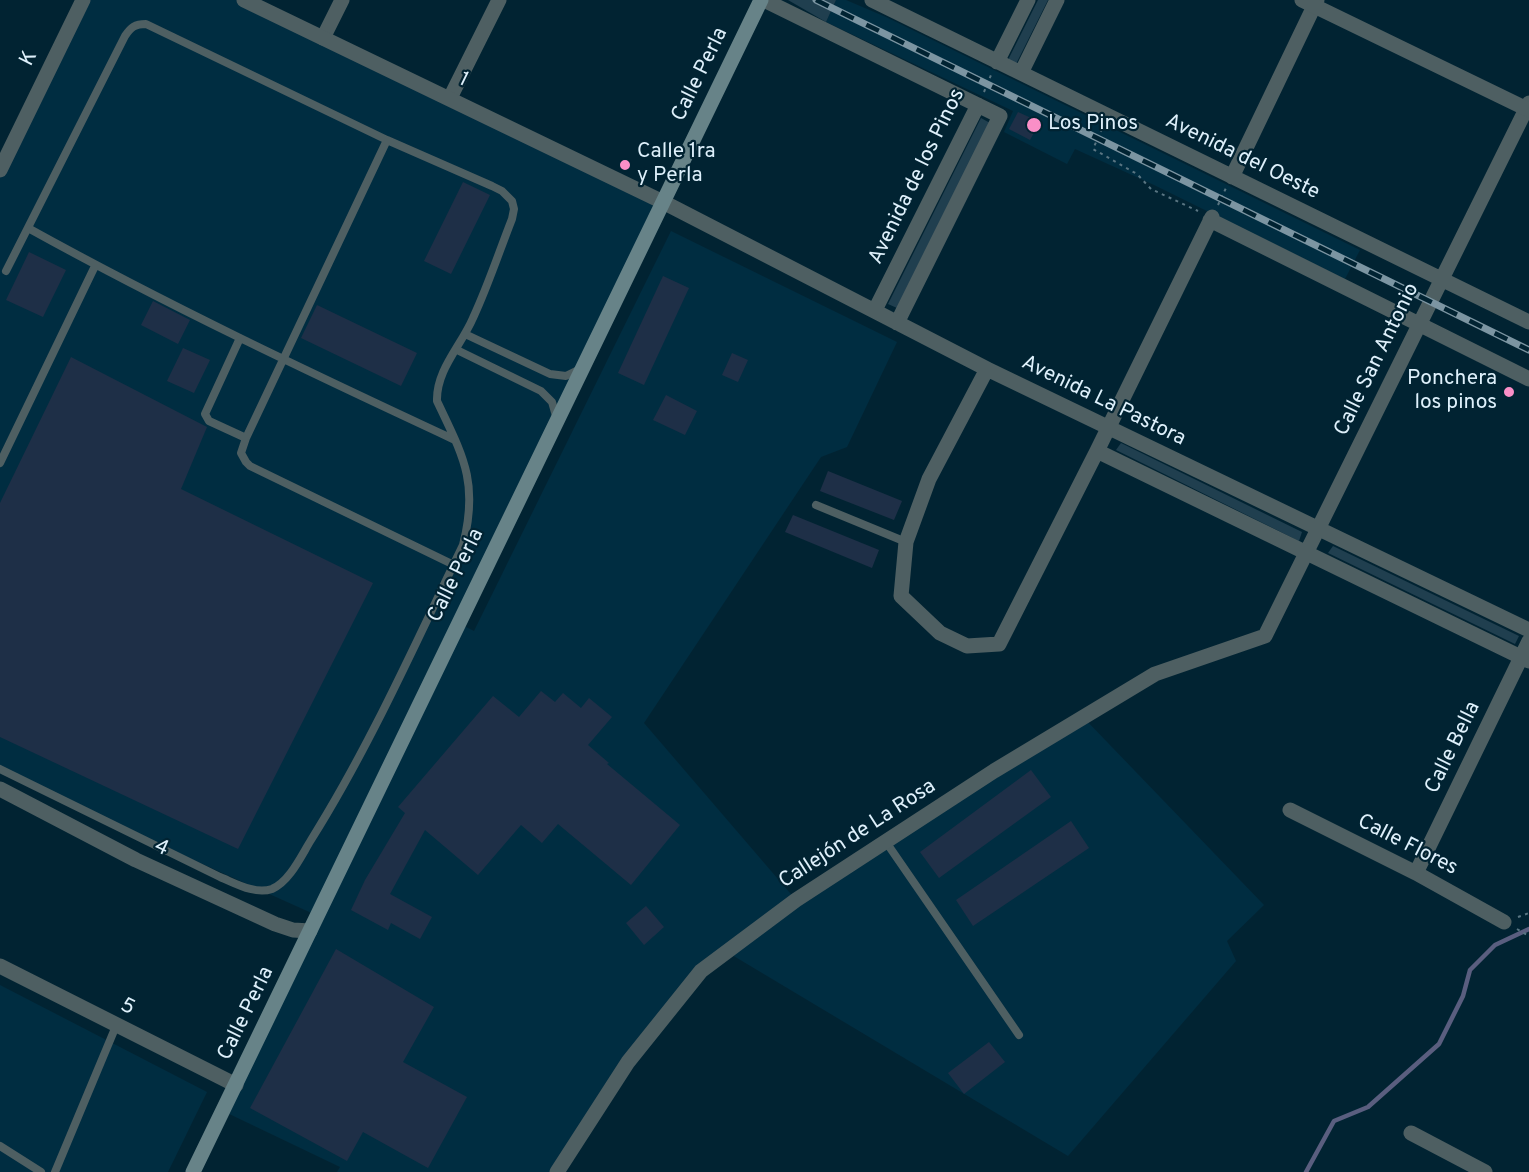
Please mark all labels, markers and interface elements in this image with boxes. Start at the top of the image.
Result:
street label: Calle Perla [667,24,735,126]
street label: K [16,47,44,71]
street label: 1 [454,68,472,94]
street label: Avenida de los Pinos [865,85,971,269]
street label: Avenida del Oeste [1161,110,1323,206]
place label: Los Pinos [1048,112,1138,138]
marker: Los Pinos [1025,116,1043,134]
place label: Calle 1ra y Perla [637,140,715,190]
marker: Calle 1ra y Perla [618,158,632,172]
street label: Calle San Antonio [1330,280,1426,440]
street label: Avenida La Pastora [1017,351,1189,453]
place label: Ponchera los pinos [1407,367,1497,417]
marker: Ponchera los pinos [1502,385,1516,399]
street label: Calle Perla [423,525,491,627]
street label: Calle Bella [1421,698,1487,798]
street label: Callejón de La Rosa [775,775,941,895]
street label: Calle Flores [1353,810,1461,882]
street label: 4 [150,835,172,863]
street label: Calle Perla [213,963,281,1065]
street label: 5 [115,994,139,1022]

